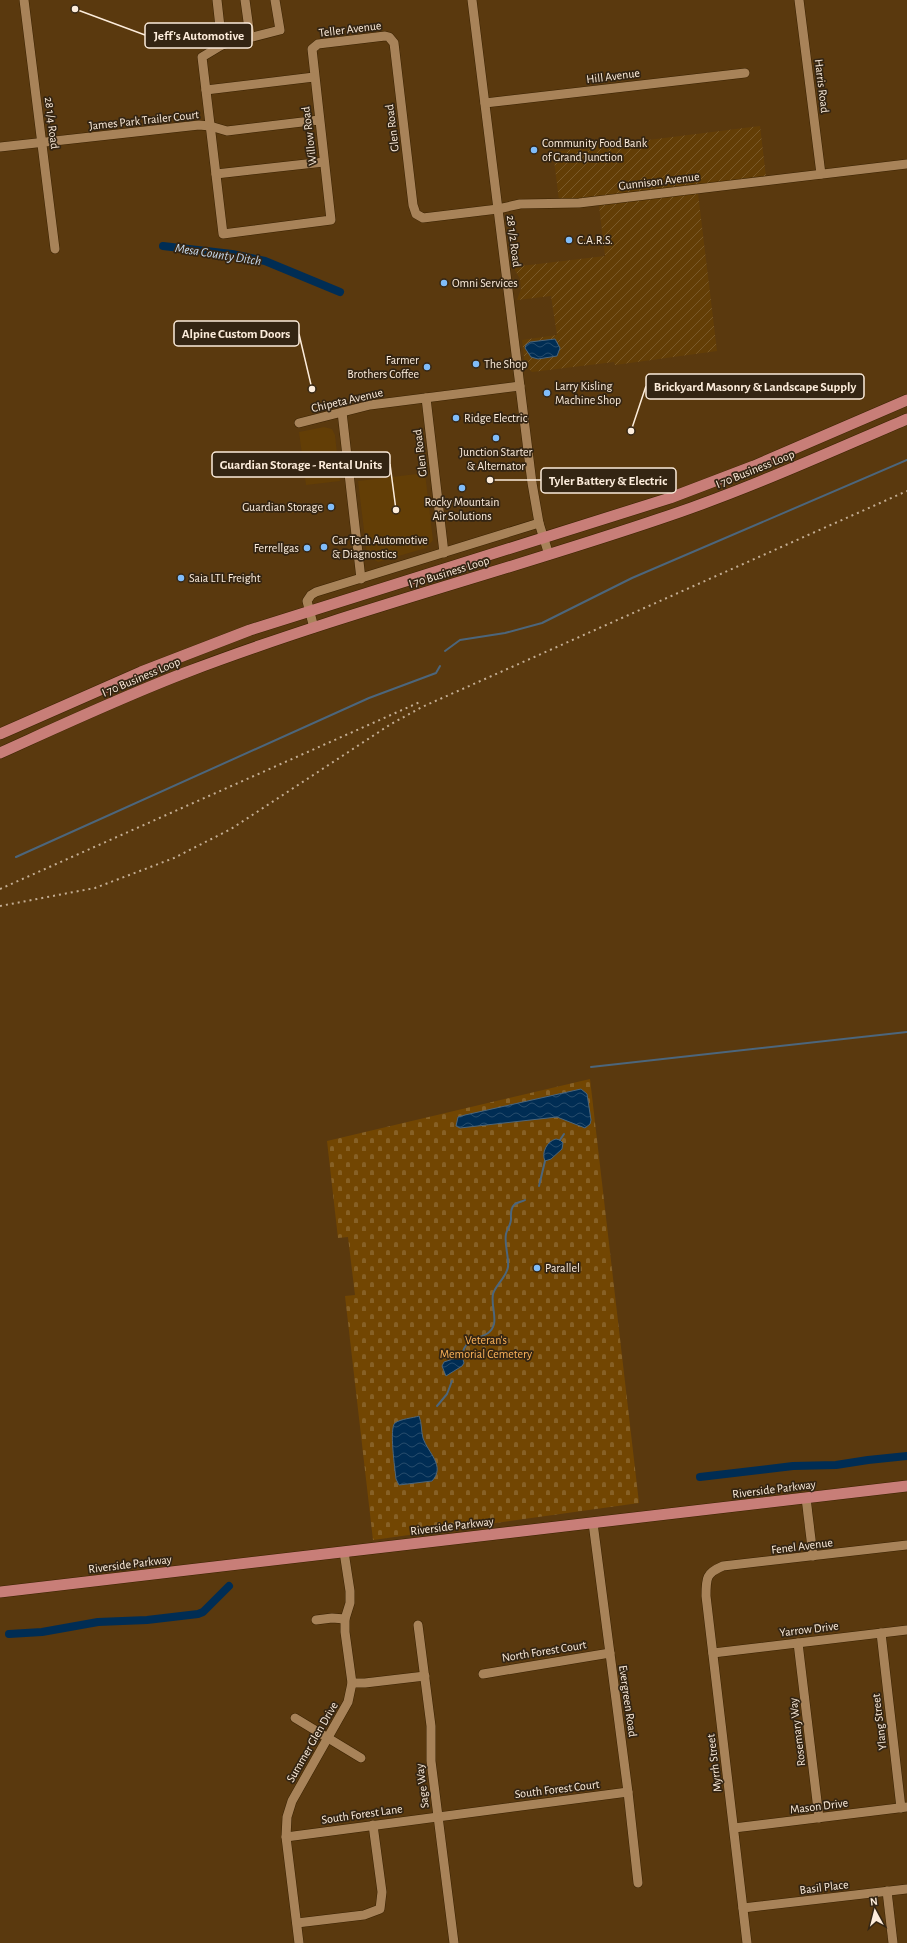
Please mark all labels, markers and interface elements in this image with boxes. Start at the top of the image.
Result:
street label: Teller Avenue [318,19,382,39]
callout: Jeff's Automotive [145,23,252,48]
text: Jeff's Automotive [154,30,244,43]
street label: Harris Road [813,58,831,114]
street label: Hill Avenue [585,67,641,85]
street label: 28 1/4 Road [43,96,61,150]
street label: Glen Road [383,104,401,152]
street label: Willow Road [299,106,319,166]
street label: James Park Trailer Court [88,108,200,132]
place label: Community Food Bank of Grand Junction [542,137,648,163]
marker: Community Food Bank of Grand Junction [529,145,539,155]
street label: Gunnison Avenue [618,170,700,192]
street label: 28 1/2 Road [505,214,523,268]
place label: C.A.R.S. [577,234,613,246]
marker: C.A.R.S. [564,235,574,245]
water label: Mesa County Ditch [174,242,262,268]
place label: Omni Services [452,277,518,289]
marker: Omni Services [439,278,449,288]
callout: Alpine Custom Doors [174,321,299,346]
text: Alpine Custom Doors [182,328,290,341]
place label: Farmer Brothers Coffee [347,354,419,380]
place label: The Shop [484,358,527,370]
marker: The Shop [471,359,481,369]
marker: Farmer Brothers Coffee [422,362,432,372]
callout: Brickyard Masonry & Landscape Supply [646,374,864,399]
place label: Larry Kisling Machine Shop [555,380,621,406]
text: Brickyard Masonry & Landscape Supply [654,381,856,394]
street label: Chipeta Avenue [310,386,384,414]
marker: Larry Kisling Machine Shop [542,388,552,398]
place label: Ridge Electric [464,412,528,424]
marker: Ridge Electric [451,413,461,423]
street label: Glen Road [411,429,429,477]
marker: Junction Starter & Alternator [491,433,501,443]
place label: Junction Starter & Alternator [460,446,533,472]
street label: I 70 Business Loop [714,448,796,490]
callout: Guardian Storage - Rental Units [212,452,390,477]
text: Guardian Storage - Rental Units [220,459,382,472]
callout: Tyler Battery & Electric [541,468,676,493]
text: Tyler Battery & Electric [549,475,667,488]
marker: Rocky Mountain Air Solutions [457,483,467,493]
place label: Rocky Mountain Air Solutions [424,496,500,522]
place label: Guardian Storage [242,501,323,513]
marker: Guardian Storage [326,502,336,512]
place label: Car Tech Automotive & Diagnostics [332,534,428,560]
place label: Ferrellgas [254,542,299,554]
marker: Car Tech Automotive & Diagnostics [319,542,329,552]
marker: Ferrellgas [302,543,312,553]
street label: I 70 Business Loop [407,554,491,590]
place label: Saia LTL Freight [189,572,261,584]
marker: Saia LTL Freight [176,573,186,583]
street label: I 70 Business Loop [100,655,182,699]
place label: Parallel [545,1262,580,1274]
marker: Parallel [532,1263,542,1273]
park label: Veteran's Memorial Cemetery [440,1334,532,1361]
street label: Riverside Parkway [732,1478,817,1501]
street label: Riverside Parkway [410,1515,495,1538]
street label: Fenel Avenue [771,1536,833,1556]
street label: Riverside Parkway [88,1553,173,1576]
street label: Yarrow Drive [779,1619,839,1639]
street label: North Forest Court [501,1638,587,1664]
street label: Evergreen Road [617,1664,639,1738]
street label: Ylang Street [870,1693,888,1751]
street label: Rosemary Way [787,1697,808,1767]
street label: Summer Glen Drive [284,1700,340,1784]
street label: Myrrh Street [704,1733,725,1793]
street label: Sage Way [413,1763,432,1809]
street label: South Forest Court [514,1778,600,1800]
street label: Mason Drive [789,1796,849,1816]
street label: South Forest Lane [321,1802,403,1826]
street label: Basil Place [799,1878,849,1896]
north arrow [855,1891,895,1931]
text: N [869,1896,878,1907]

